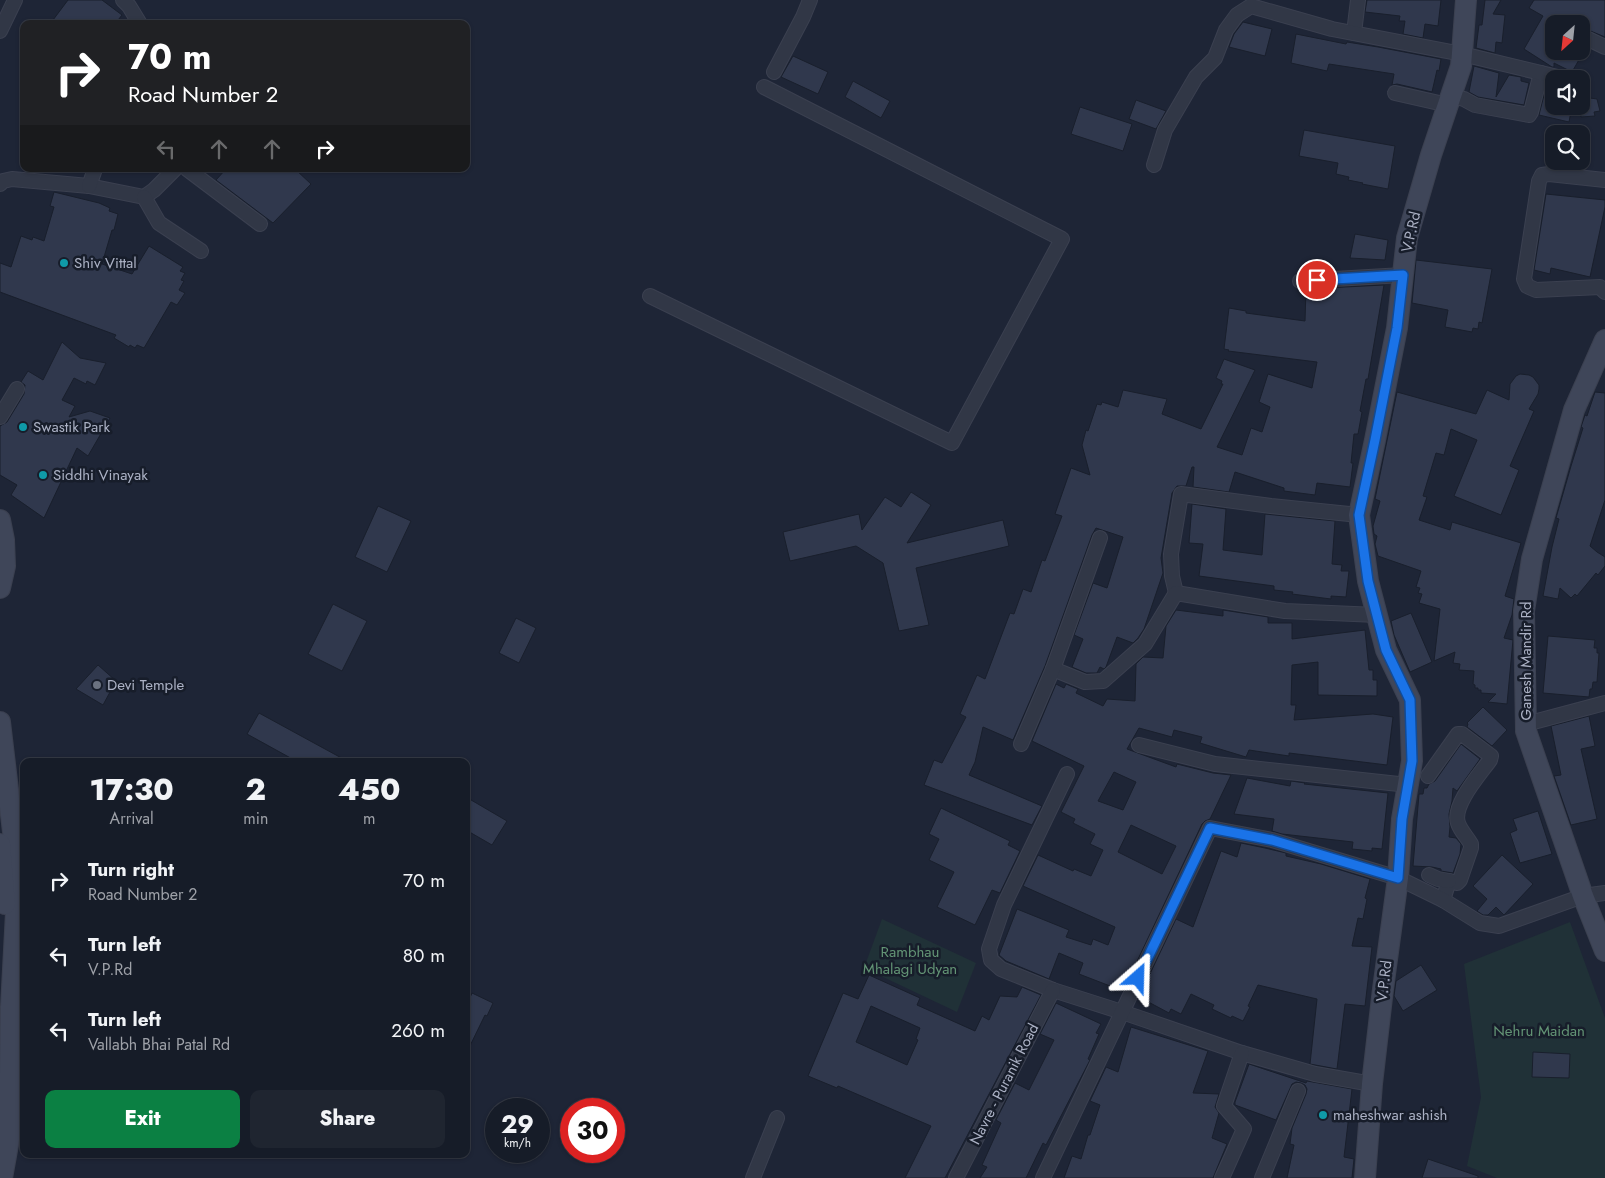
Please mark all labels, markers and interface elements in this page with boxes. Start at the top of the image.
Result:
north arrow [1545,15,1590,60]
map controls [1545,15,1590,170]
text: 70 m [128,32,211,82]
icon: right [45,40,110,105]
button: sound [1545,70,1590,115]
text: Road Number 2 [128,78,278,110]
button: search [1545,125,1590,170]
icon: left [152,135,180,163]
icon: ahead [205,135,233,163]
icon: ahead [258,135,286,163]
icon: right [311,135,339,163]
street label: V.P.Rd [1396,209,1426,255]
place label: Shiv Vittal [74,252,137,274]
marker: Shiv Vittal [58,257,70,269]
pin [1296,259,1338,301]
icon: arrive [1303,266,1331,294]
place label: Swastik Park [33,416,110,438]
marker: Swastik Park [17,421,29,433]
place label: Siddhi Vinayak [53,464,148,486]
marker: Siddhi Vinayak [37,469,49,481]
street label: Ganesh Mandir Rd [1515,601,1537,721]
place label: Devi Temple [107,674,185,696]
marker: Devi Temple [91,679,103,691]
text: 17:30 [90,768,174,811]
text: 2 [246,768,266,811]
text: 450 [338,768,400,811]
text: Arrival [110,807,154,830]
text: min [243,807,268,830]
text: m [363,807,375,830]
text: Turn right [88,856,174,883]
icon: right [45,867,73,895]
text: 70 m [403,867,445,894]
text: Road Number 2 [88,883,197,906]
text: Turn left [88,931,161,958]
park label: Rambhau Mhalagi Udyan [863,941,957,980]
icon: left [45,942,73,970]
text: 80 m [403,942,445,969]
position arrow [1111,951,1163,1003]
text: V.P.Rd [88,958,132,981]
street label: V.P.Rd [1371,959,1397,1003]
text: Turn left [88,1006,161,1033]
icon: left [45,1017,73,1045]
text: 260 m [391,1017,445,1044]
street label: Navre - Puranik Road [964,1020,1044,1148]
park label: Nehru Maidan [1493,1020,1585,1042]
text: Vallabh Bhai Patal Rd [88,1033,230,1056]
button: Exit [45,1090,240,1148]
button: Share [250,1090,445,1148]
speed limit sign: 30 [560,1098,625,1163]
place label: maheshwar ashish [1333,1104,1447,1126]
text: 29 [501,1106,534,1142]
marker: maheshwar ashish [1317,1109,1329,1121]
text: km/h [504,1134,531,1152]

